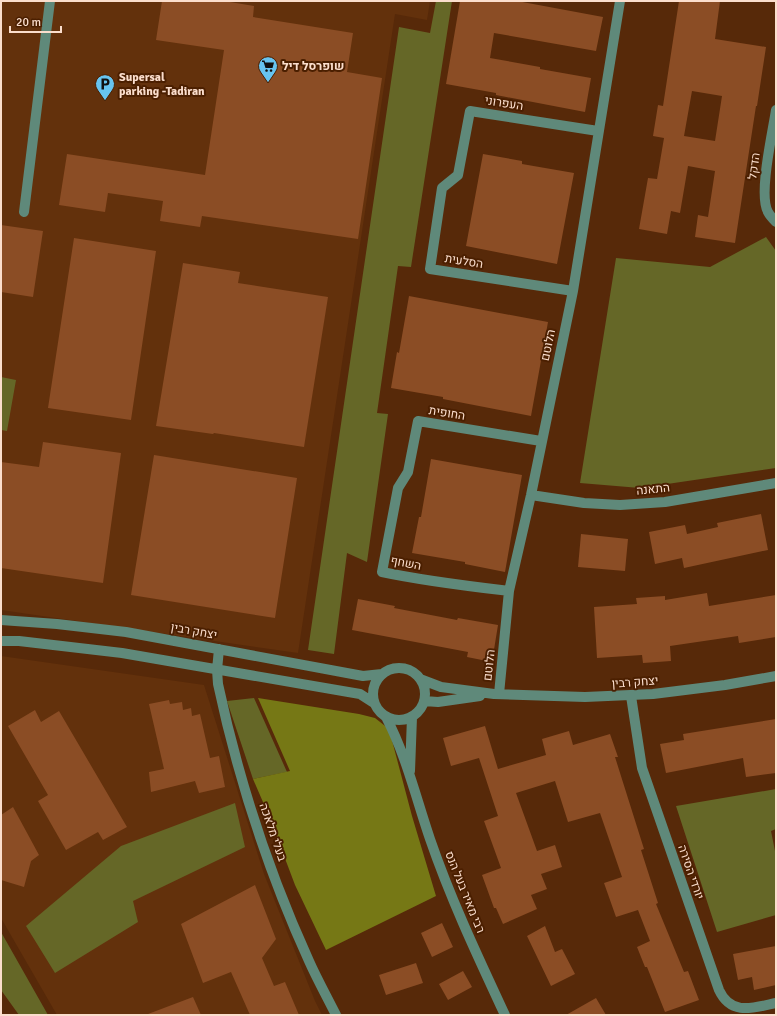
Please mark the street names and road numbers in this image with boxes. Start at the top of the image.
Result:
street label: העפרוני [484,93,524,114]
street label: הדקל [745,152,764,180]
street label: הסלעית [444,251,484,272]
street label: הלוטם [538,328,559,362]
street label: החופית [428,403,466,424]
street label: התאנה [636,480,671,499]
street label: השחף [389,553,423,574]
street label: יצחק רבין [170,620,218,643]
street label: הלוטם [480,648,499,682]
street label: יצחק רבין [611,673,659,692]
street label: בעלי מלאכה [256,801,290,864]
street label: יורדי הסירה [674,843,707,901]
street label: רבי מאיר בעל הנס [441,849,488,935]

